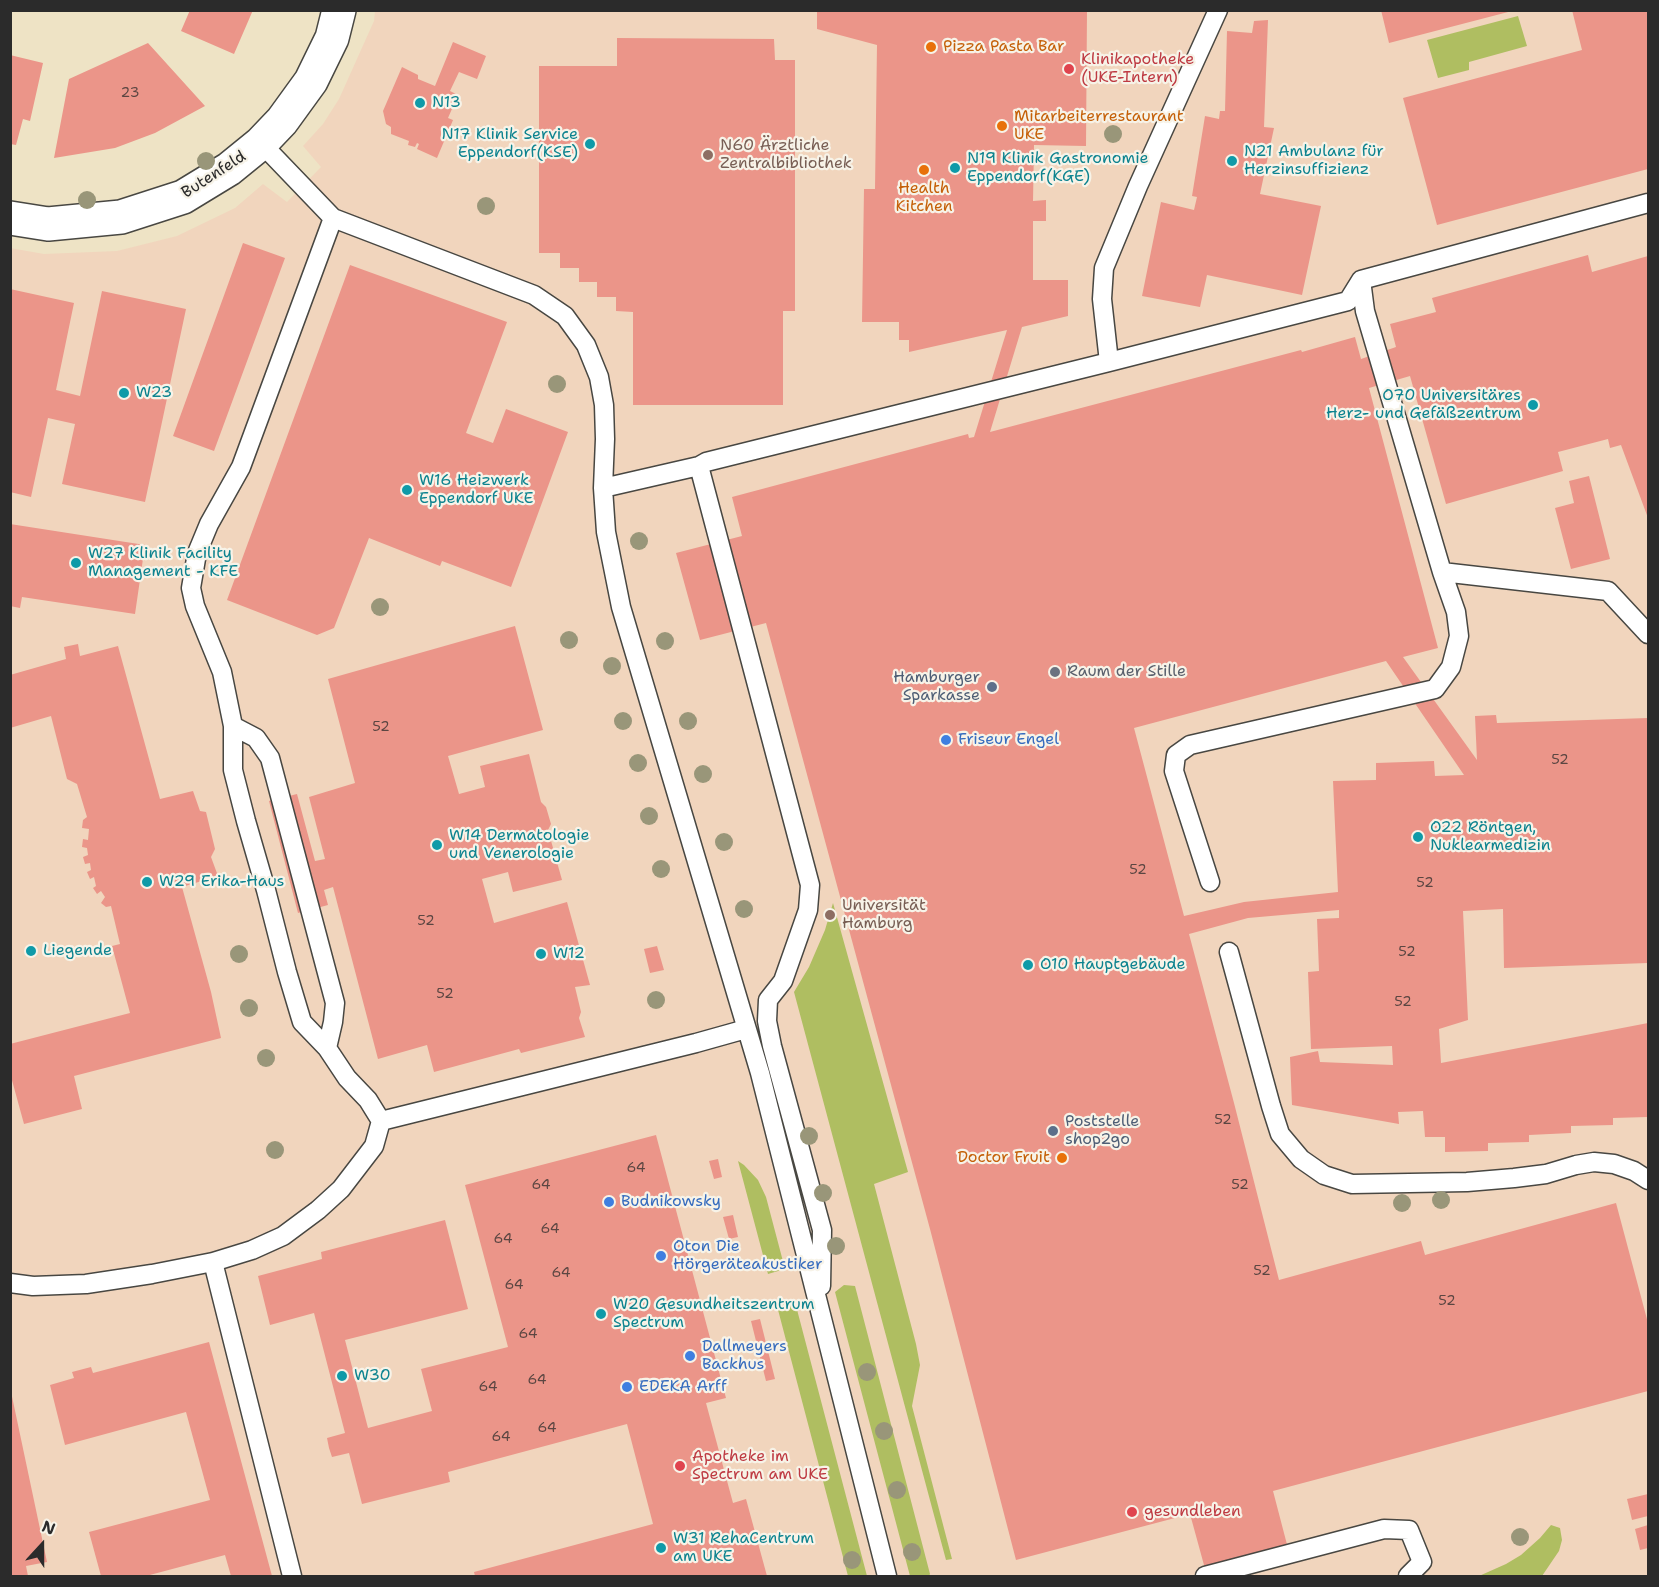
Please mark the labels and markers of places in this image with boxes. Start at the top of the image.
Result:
place label: Pizza Pasta Bar [943,37,1065,57]
marker: Pizza Pasta Bar [924,40,938,54]
place label: Klinikapotheke (UKE-Intern) [1081,50,1194,88]
marker: Klinikapotheke (UKE-Intern) [1062,62,1076,76]
place label: N13 [432,93,461,113]
marker: N13 [413,96,427,110]
place label: Mitarbeiterrestaurant UKE [1014,107,1184,145]
marker: Mitarbeiterrestaurant UKE [995,119,1009,133]
place label: N17 Klinik Service Eppendorf(KSE) [441,125,578,163]
place label: N60 Ärztliche Zentralbibliothek [720,136,852,174]
marker: N17 Klinik Service Eppendorf(KSE) [583,137,597,151]
place label: N21 Ambulanz für Herzinsuffizienz [1244,142,1384,180]
marker: N60 Ärztliche Zentralbibliothek [701,148,715,162]
place label: N19 Klinik Gastronomie Eppendorf(KGE) [967,149,1148,187]
marker: N21 Ambulanz für Herzinsuffizienz [1225,154,1239,168]
marker: N19 Klinik Gastronomie Eppendorf(KGE) [948,161,962,175]
marker: Health Kitchen [917,163,931,177]
place label: Health Kitchen [895,179,953,217]
place label: W23 [136,383,172,403]
marker: W23 [117,386,131,400]
place label: O70 Universitäres Herz- und Gefäßzentrum [1326,386,1521,424]
marker: O70 Universitäres Herz- und Gefäßzentrum [1526,398,1540,412]
place label: W16 Heizwerk Eppendorf UKE [419,471,533,509]
marker: W16 Heizwerk Eppendorf UKE [400,483,414,497]
place label: W27 Klinik Facility Management - KFE [88,544,238,582]
marker: W27 Klinik Facility Management - KFE [69,556,83,570]
place label: Raum der Stille [1067,662,1186,682]
marker: Raum der Stille [1048,665,1062,679]
place label: Hamburger Sparkasse [893,668,980,706]
marker: Hamburger Sparkasse [985,680,999,694]
place label: Friseur Engel [958,730,1059,750]
marker: Friseur Engel [939,733,953,747]
place label: O22 Röntgen, Nuklearmedizin [1430,818,1551,856]
place label: W14 Dermatologie und Venerologie [449,826,590,864]
marker: O22 Röntgen, Nuklearmedizin [1411,830,1425,844]
marker: W14 Dermatologie und Venerologie [430,838,444,852]
place label: W29 Erika-Haus [159,872,284,892]
marker: W29 Erika-Haus [140,875,154,889]
place label: Universität Hamburg [842,896,926,934]
marker: Universität Hamburg [823,908,837,922]
place label: Liegende [43,941,112,961]
marker: Liegende [24,944,38,958]
place label: W12 [553,944,585,964]
marker: W12 [534,947,548,961]
place label: O10 Hauptgebäude [1040,955,1186,975]
marker: O10 Hauptgebäude [1021,958,1035,972]
place label: Poststelle shop2go [1065,1112,1139,1150]
marker: Poststelle shop2go [1046,1124,1060,1138]
place label: Doctor Fruit [957,1148,1050,1168]
marker: Doctor Fruit [1055,1151,1069,1165]
place label: Budnikowsky [621,1192,721,1212]
marker: Budnikowsky [602,1195,616,1209]
place label: Oton Die Hörgeräteakustiker [673,1237,823,1275]
marker: Oton Die Hörgeräteakustiker [654,1249,668,1263]
place label: W20 Gesundheitszentrum Spectrum [613,1295,815,1333]
marker: W20 Gesundheitszentrum Spectrum [594,1307,608,1321]
place label: Dallmeyers Backhus [702,1337,787,1375]
marker: Dallmeyers Backhus [683,1349,697,1363]
place label: W30 [354,1366,391,1386]
marker: W30 [335,1369,349,1383]
place label: EDEKA Arff [639,1377,727,1397]
marker: EDEKA Arff [620,1380,634,1394]
place label: Apotheke im Spectrum am UKE [692,1447,828,1485]
marker: Apotheke im Spectrum am UKE [673,1459,687,1473]
place label: gesundleben [1144,1502,1241,1522]
marker: gesundleben [1125,1505,1139,1519]
place label: W31 RehaCentrum am UKE [673,1529,814,1567]
marker: W31 RehaCentrum am UKE [654,1541,668,1555]

